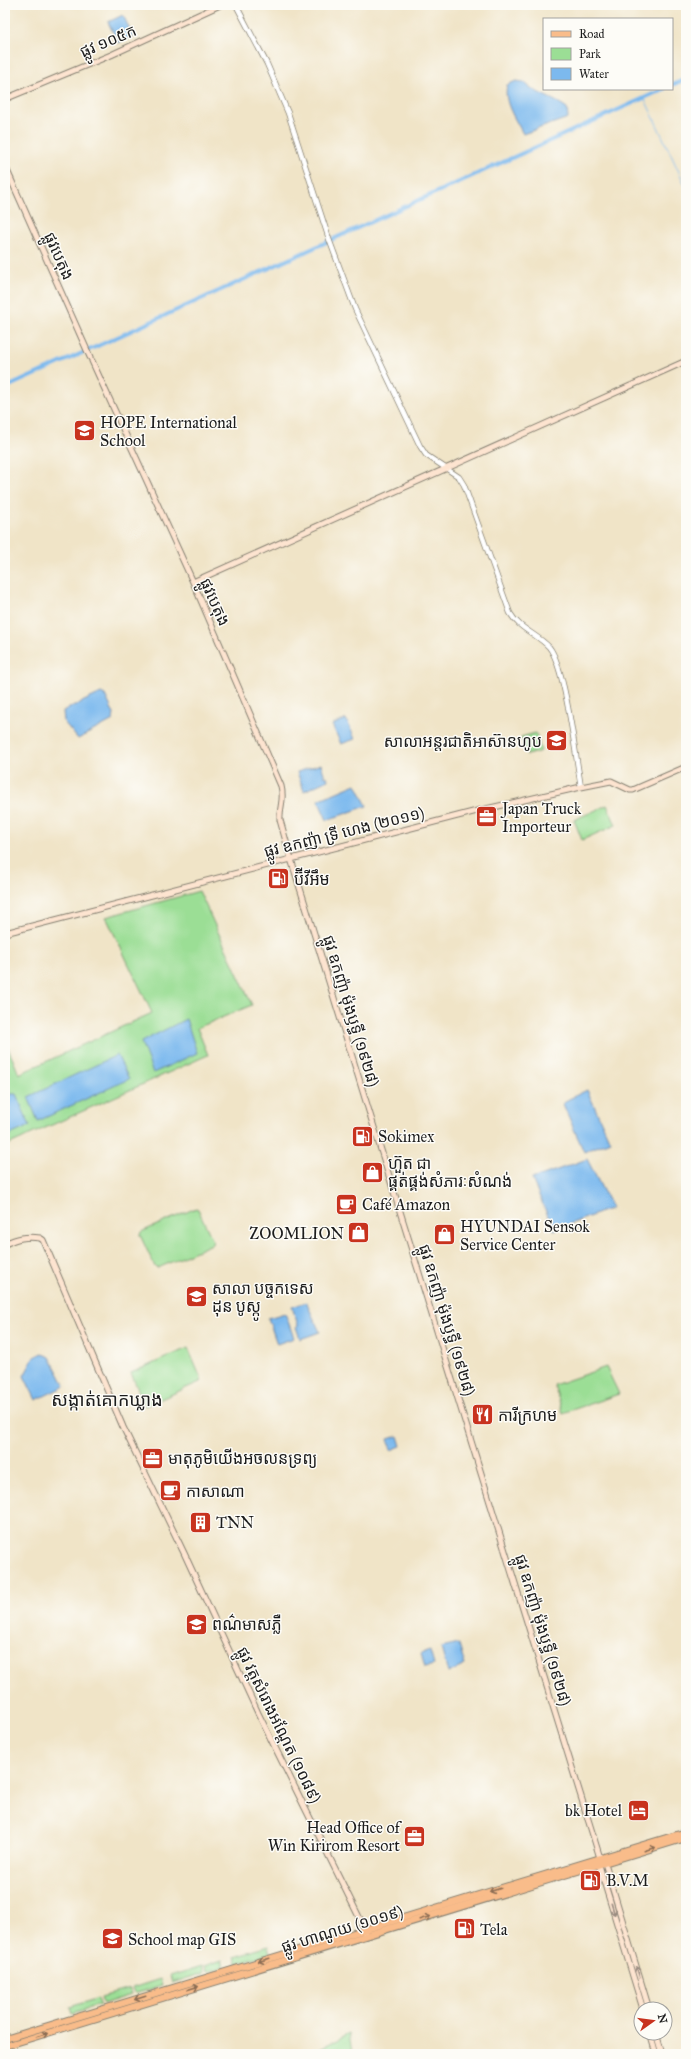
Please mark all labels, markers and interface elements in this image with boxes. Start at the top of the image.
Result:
legend [543,18,673,90]
street label: ផ្លូវ ១០៥ក [77,21,141,66]
text: Road [579,27,605,41]
text: Park [579,47,601,61]
text: Water [579,67,609,81]
street label: ផ្លូវបេតុង [36,229,78,285]
place label: HOPE International School [100,413,238,450]
school or university icon: HOPE International School [71,418,97,444]
street label: ផ្លូវបេតុង [192,575,234,631]
school or university icon: សាលាអន្ដរជាតិអាស៊ានហូប [544,728,570,754]
place label: សាលាអន្ដរជាតិអាស៊ានហូប [384,732,542,751]
place label: Japan Truck Importeur [500,799,582,836]
street label: ផ្លូវ ឧកញ៉ា ទ្រី ហេង (២០១១) [262,802,427,866]
office icon: Japan Truck Importeur [474,804,500,830]
fuel station icon: ប៊ីវីអឹម [266,866,292,892]
place label: ប៊ីវីអឹម [294,867,330,889]
street label: ផ្លូវ ឧកញ៉ា ម៉ុងឫទ្ធី (១៩២៨) [314,933,384,1090]
fuel station icon: Sokimex [350,1123,376,1149]
place label: Sokimex [378,1127,434,1146]
place label: ហ៊ួត ជា ផ្គត់ផ្គង់សំភារៈសំណង់ [388,1154,512,1191]
shop icon: ហ៊ួត ជា ផ្គត់ផ្គង់សំភារៈសំណង់ [360,1159,386,1185]
cafe icon: Café Amazon [334,1191,360,1217]
place label: Café Amazon [362,1195,451,1214]
place label: HYUNDAI Sensok Service Center [460,1217,590,1254]
shop icon: ZOOMLION [346,1220,372,1246]
shop icon: HYUNDAI Sensok Service Center [431,1222,457,1248]
place label: ZOOMLION [249,1224,344,1243]
street label: ផ្លូវ ឧកញ៉ា ម៉ុងឫទ្ធី (១៩២៨) [410,1242,480,1399]
place label: សាលា បច្ចកទេស ដុន បូស្កូ [212,1279,314,1320]
school or university icon: សាលា បច្ចកទេស ដុន បូស្កូ [183,1284,209,1310]
district label: សង្កាត់គោកឃ្លាង [51,1389,163,1411]
restaurant icon: ការីក្រហម [470,1402,496,1428]
place label: ការីក្រហម [498,1406,557,1425]
office icon: មាតុភូមិយើងអចលនទ្រព្យ [140,1445,166,1471]
place label: មាតុភូមិយើងអចលនទ្រព្យ [168,1448,317,1469]
cafe icon: កាសាណា [157,1478,183,1504]
place label: កាសាណា [186,1482,245,1501]
building icon: TNN [188,1509,214,1535]
place label: TNN [216,1513,255,1532]
street label: ផ្លូវ ឧកញ៉ា ម៉ុងឫទ្ធី (១៩២៨) [506,1552,576,1709]
school or university icon: ពណ៌មាសភ្លឺ [183,1611,209,1637]
place label: ពណ៌មាសភ្លឺ [212,1613,282,1634]
street label: ផ្លូវ វត្តសំរោងអណ្ដែត (១០៨៩) [229,1644,326,1808]
hotel icon: bk Hotel [625,1797,651,1823]
place label: bk Hotel [565,1801,623,1820]
place label: Head Office of Win Kirirom Resort [268,1818,403,1855]
office icon: Head Office of Win Kirirom Resort [402,1823,428,1849]
one-way arrow [643,1845,656,1852]
fuel station icon: B.V.M [578,1867,604,1893]
place label: B.V.M [606,1871,649,1890]
one-way arrow [489,1887,502,1894]
street label: ផ្លូវ ហាណូយ (១០១៩) [279,1901,407,1961]
one-way arrow [610,1903,617,1916]
one-way arrow [418,1913,430,1921]
fuel station icon: Tela [452,1916,478,1942]
place label: Tela [480,1920,508,1939]
school or university icon: School map GIS [100,1926,126,1952]
place label: School map GIS [128,1930,236,1949]
one-way arrow [258,1957,271,1964]
one-way arrow [634,1965,641,1978]
one-way arrow [187,1984,199,1992]
one-way arrow [133,1995,146,2002]
north arrow [633,2001,673,2041]
text: N [655,2013,670,2025]
one-way arrow [36,2031,49,2038]

